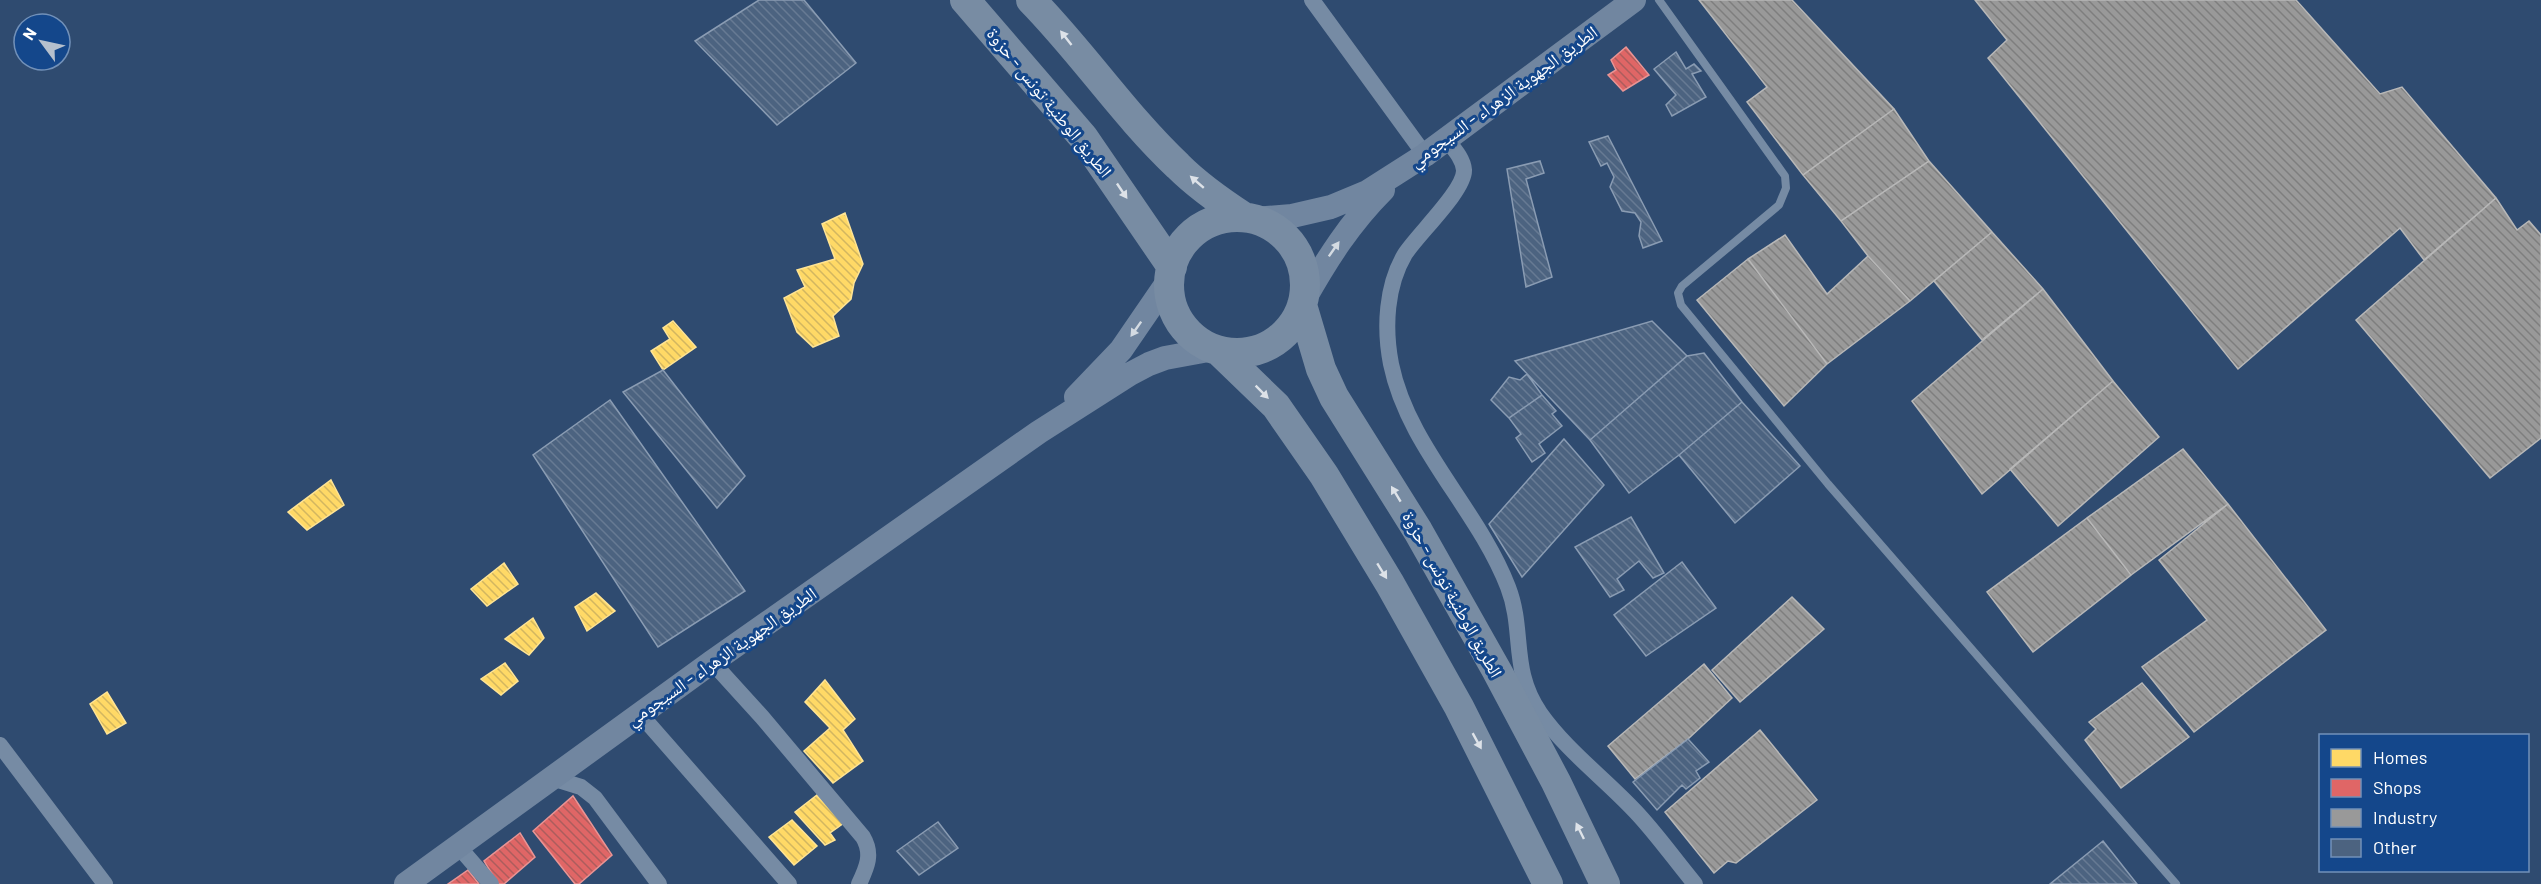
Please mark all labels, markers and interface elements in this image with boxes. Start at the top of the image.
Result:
north arrow [12,12,72,72]
street label: الطريق الجهوية الزهراء - السيجومي [1405,20,1604,175]
street label: الطريق الوطنية تونس - حزوة [982,23,1117,182]
text: N [18,24,40,43]
one-way arrow [1061,31,1073,46]
one-way arrow [1189,176,1205,189]
one-way arrow [1116,183,1127,199]
one-way arrow [1327,242,1339,257]
one-way arrow [1130,320,1142,336]
one-way arrow [1255,385,1270,399]
one-way arrow [1391,486,1402,502]
street label: الطريق الوطنية تونس - حزوة [1397,507,1508,681]
one-way arrow [1376,563,1387,579]
street label: الطريق الجهوية الزهراء - السيجومي [622,582,823,734]
one-way arrow [1472,733,1482,750]
legend [2319,734,2529,872]
text: Homes [2373,746,2427,768]
text: Shops [2373,776,2422,798]
text: Industry [2373,806,2437,828]
one-way arrow [1575,823,1585,840]
text: Other [2373,836,2417,858]

